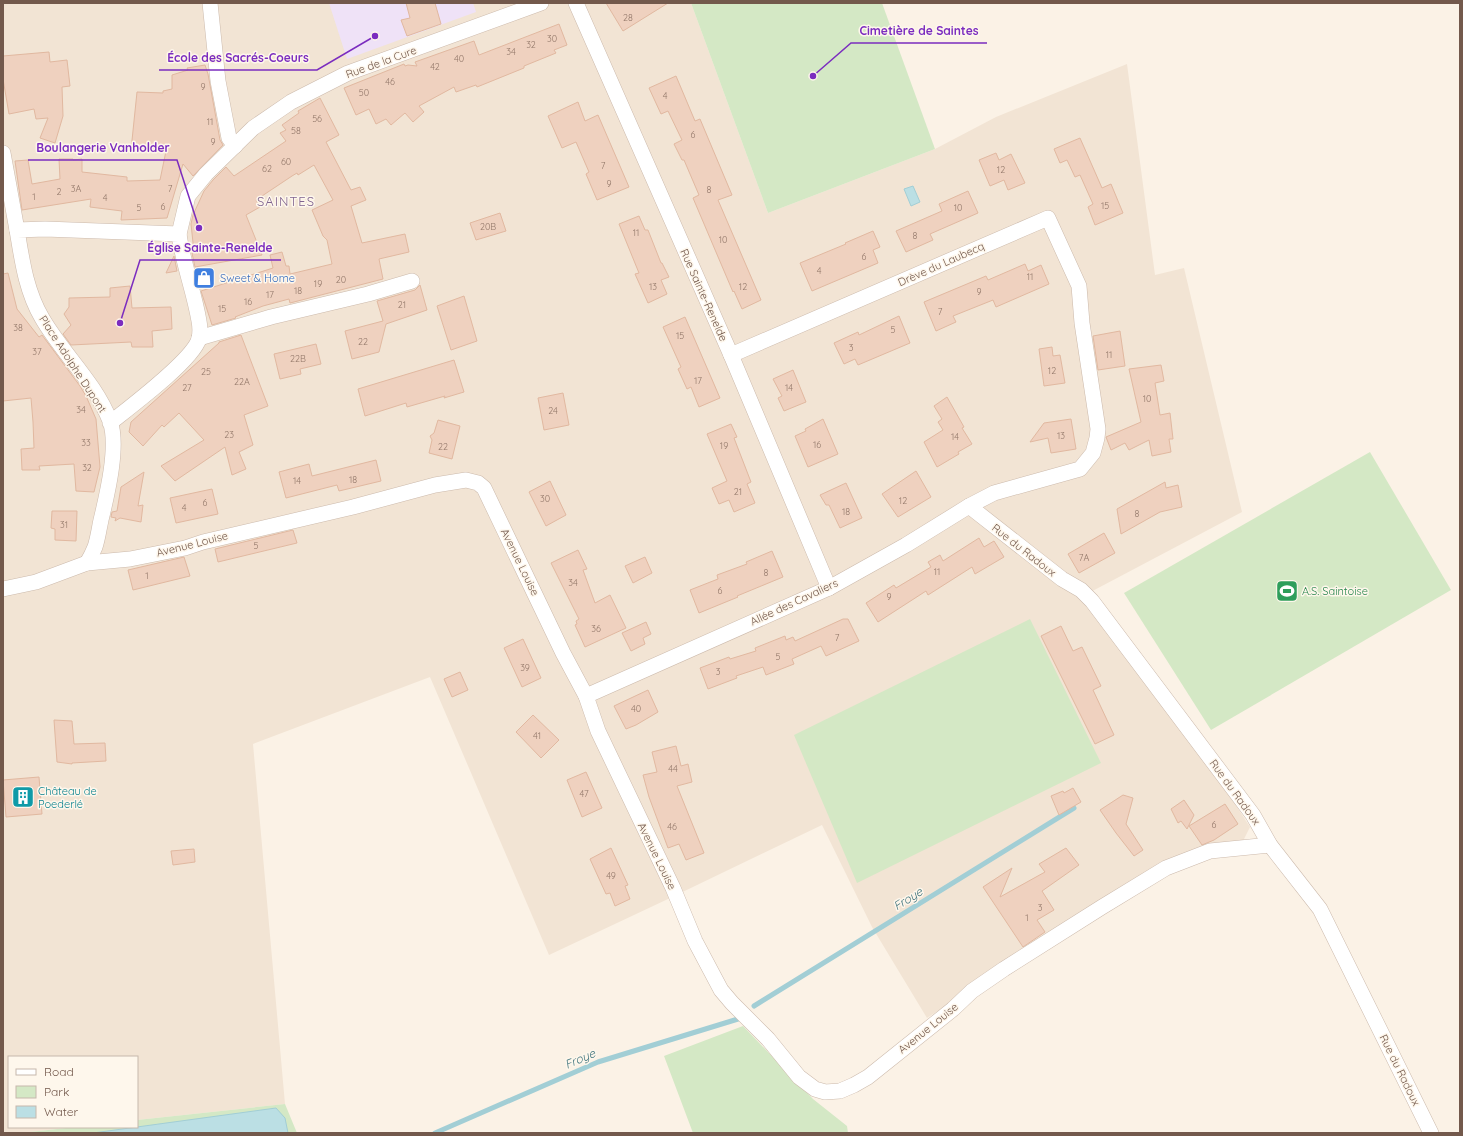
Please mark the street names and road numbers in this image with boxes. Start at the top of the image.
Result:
street label: Rue de la Cure [344,43,418,81]
street label: Drève du Laubecq [896,239,986,289]
street label: Rue Sainte-Renelde [677,247,731,343]
street label: Place Adolphe Dupont [36,313,110,416]
street label: Rue du Radoux [989,521,1059,579]
street label: Avenue Louise [498,526,542,598]
street label: Avenue Louise [155,528,229,560]
street label: Allée des Cavaliers [748,576,840,628]
street label: Rue du Radoux [1206,756,1264,828]
street label: Avenue Louise [635,820,679,892]
street label: Avenue Louise [895,1000,961,1056]
street label: Rue du Radoux [1377,1032,1423,1108]

